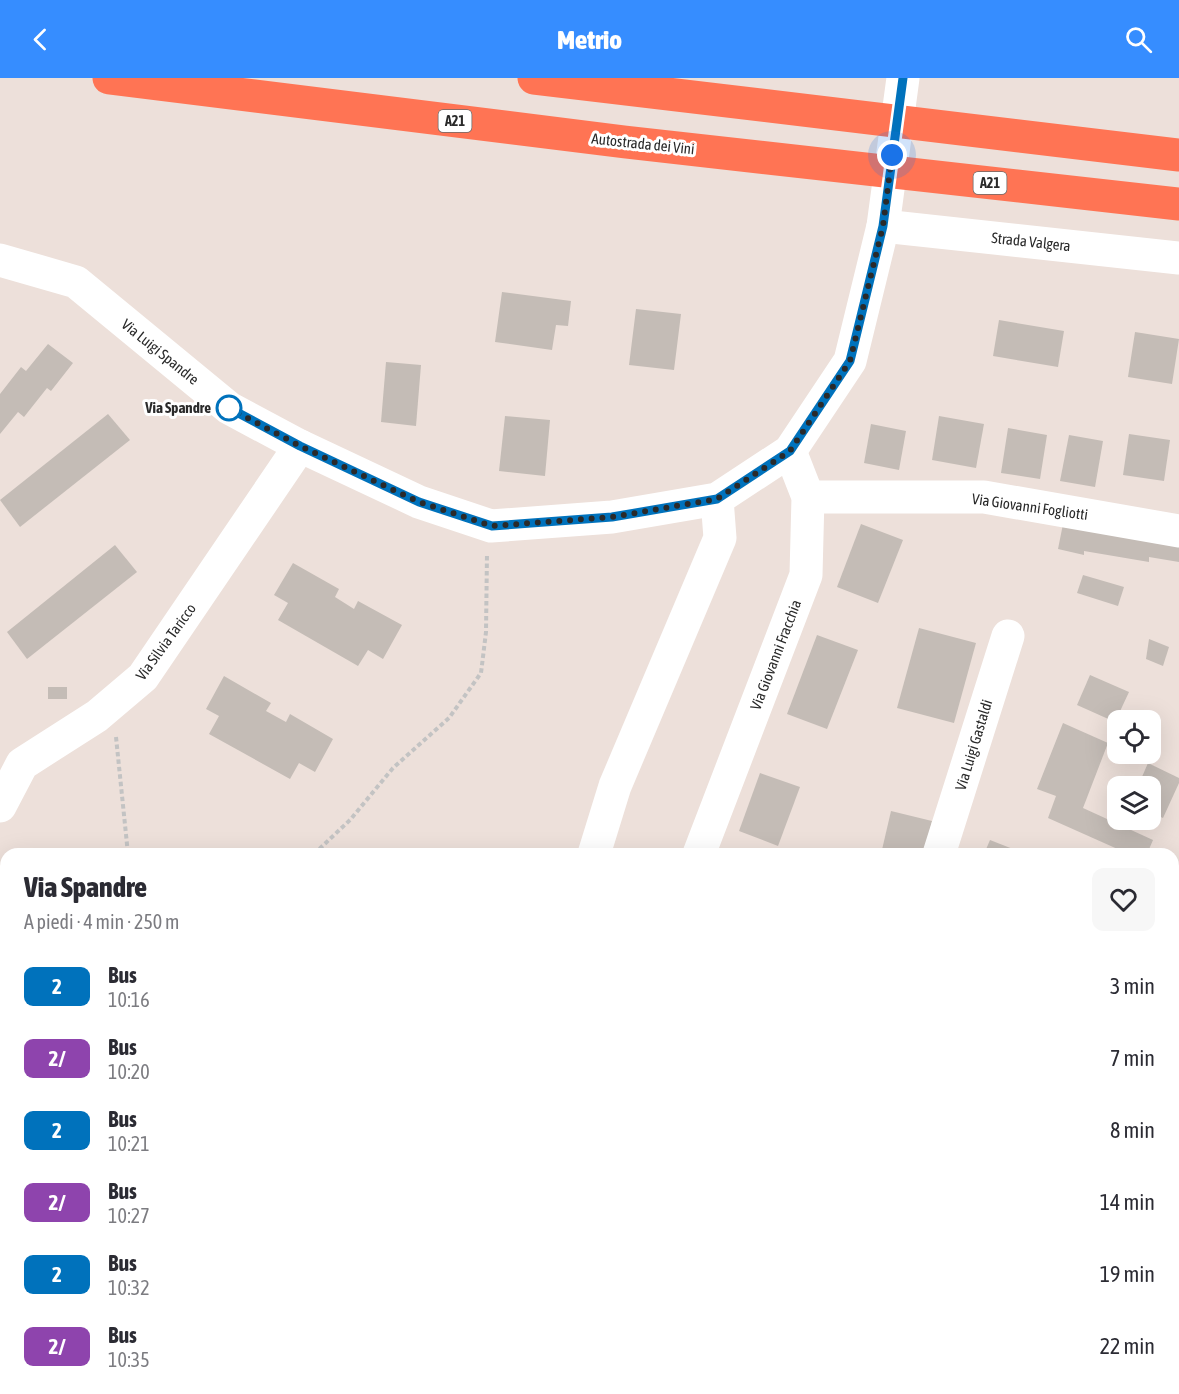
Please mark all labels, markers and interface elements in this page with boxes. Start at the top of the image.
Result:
icon: back [24,23,57,56]
icon: search [1122,23,1155,56]
text: Metrio [557,24,622,55]
road number: A21 [438,110,472,132]
street label: Autostrada dei Vini [591,130,695,157]
your location [877,140,907,170]
road number: A21 [974,172,1006,194]
street label: Strada Valgera [991,229,1072,254]
street label: Via Luigi Spandre [118,315,202,388]
marker: Via Spandre [216,395,242,421]
place label: Via Spandre [144,399,211,416]
street label: Via Giovanni Fogliotti [971,490,1089,523]
street label: Via Giovanni Fracchia [747,597,804,712]
street label: Via Silvia Taricco [132,600,199,683]
street label: Via Luigi Gastaldi [952,697,995,792]
map controls [1107,710,1161,830]
button: locate [1107,710,1161,764]
button: layers [1107,776,1161,830]
button: heart [1092,868,1155,931]
text: Via Spandre [24,871,147,903]
text: A piedi · 4 min · 250 m [24,910,179,933]
text: Bus [108,962,137,988]
text: 3 min [1110,973,1155,999]
text: 2 [52,974,62,998]
text: 10:16 [108,988,150,1011]
text: Bus [108,1034,137,1060]
text: 7 min [1110,1045,1155,1071]
text: 2/ [49,1046,65,1070]
text: 10:20 [108,1060,150,1083]
text: Bus [108,1106,137,1132]
text: 8 min [1110,1117,1155,1143]
text: 2 [52,1118,62,1142]
text: 10:21 [108,1132,150,1155]
text: Bus [108,1178,137,1204]
text: 14 min [1100,1189,1155,1215]
text: 2/ [49,1190,65,1214]
text: 10:27 [108,1204,150,1227]
text: Bus [108,1250,137,1276]
text: 19 min [1100,1261,1155,1287]
text: 2 [52,1262,62,1286]
text: 10:32 [108,1276,150,1299]
text: Bus [108,1322,137,1348]
text: 22 min [1100,1333,1155,1359]
text: 2/ [49,1334,65,1358]
text: 10:35 [108,1348,150,1371]

